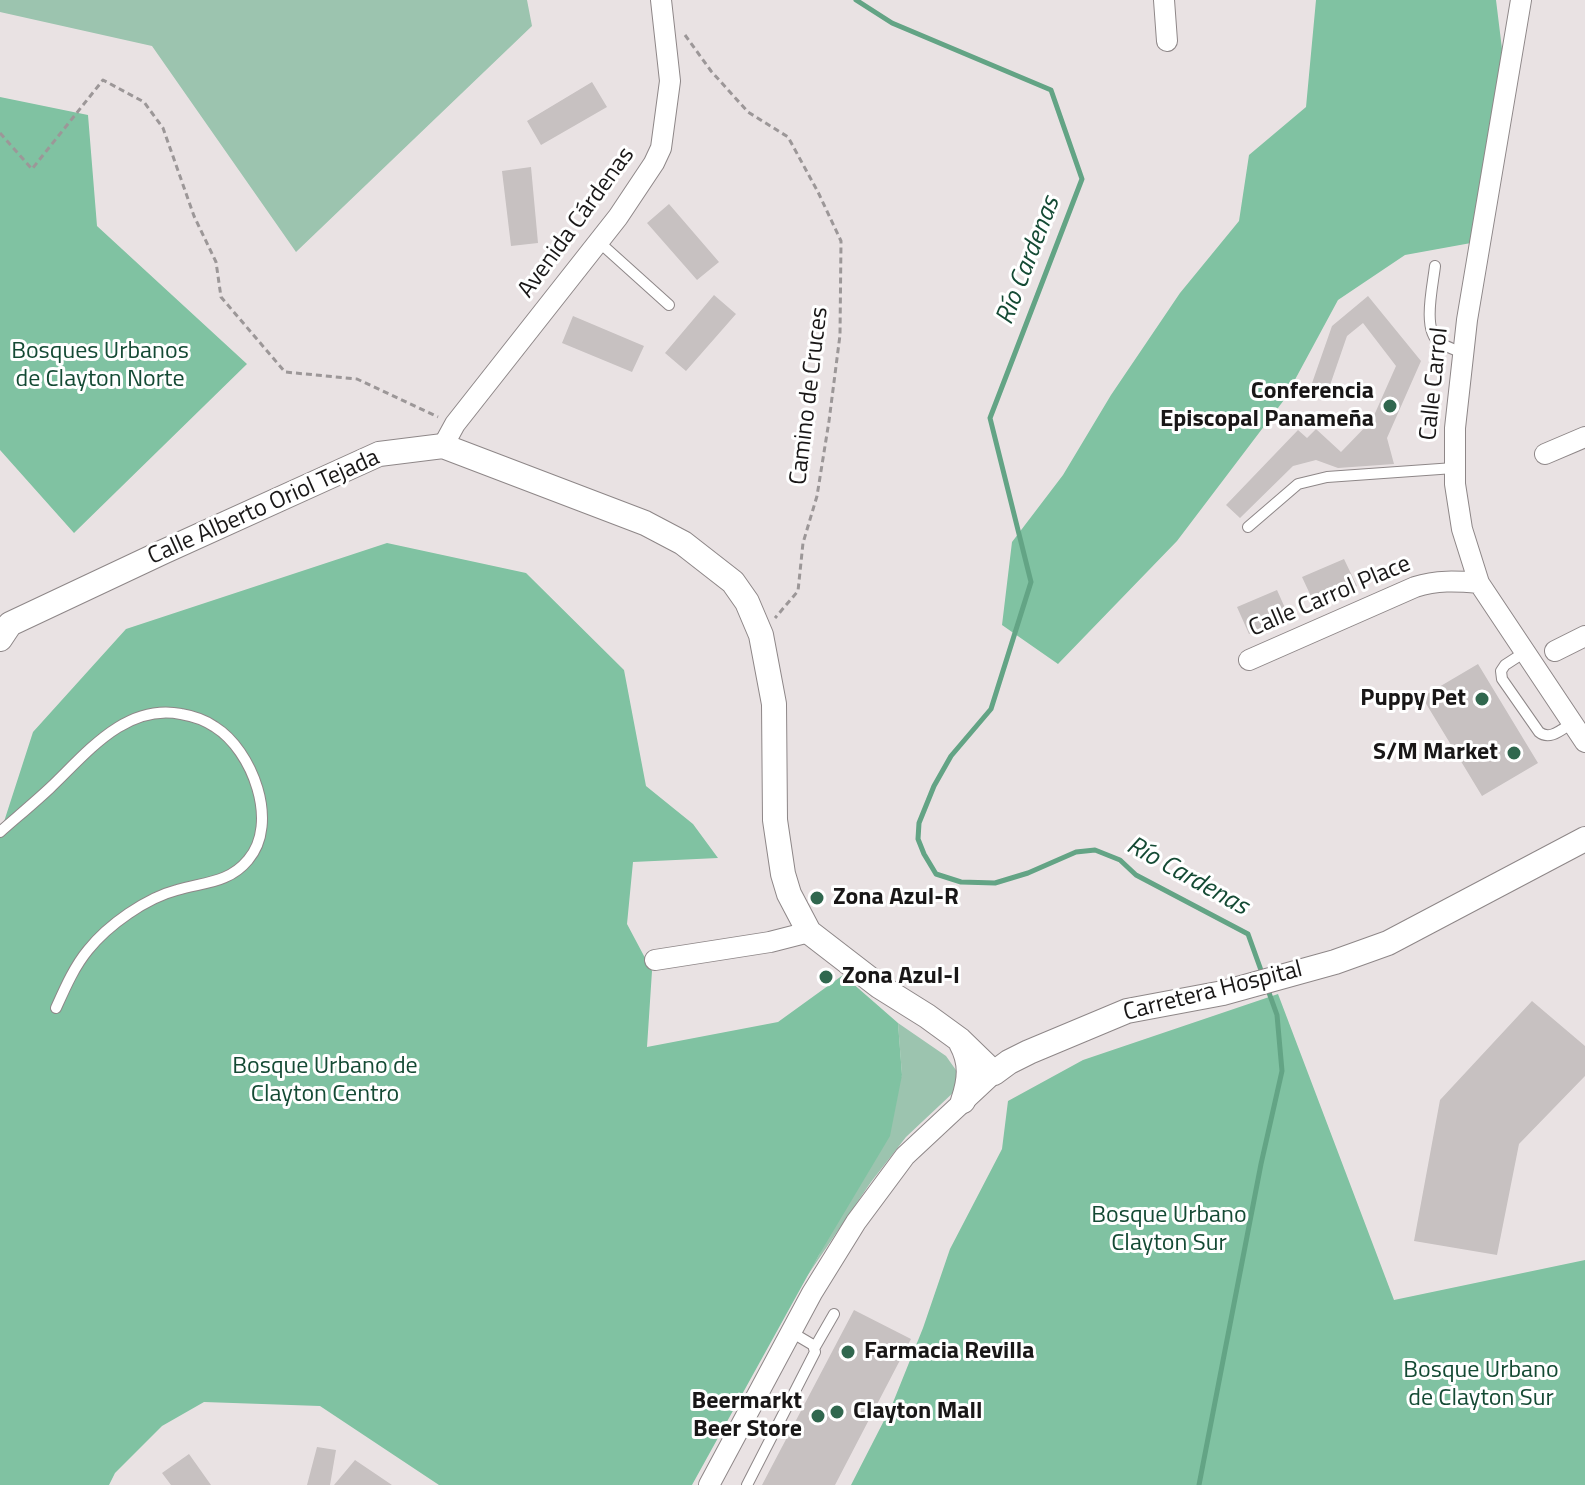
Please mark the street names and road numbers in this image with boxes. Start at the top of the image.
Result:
street label: Avenida Cárdenas [513,142,641,304]
street label: Camino de Cruces [785,305,835,487]
street label: Calle Carrol [1415,326,1455,442]
street label: Calle Alberto Oriol Tejada [144,444,384,572]
street label: Calle Carrol Place [1245,550,1415,644]
street label: Carretera Hospital [1121,956,1305,1028]

